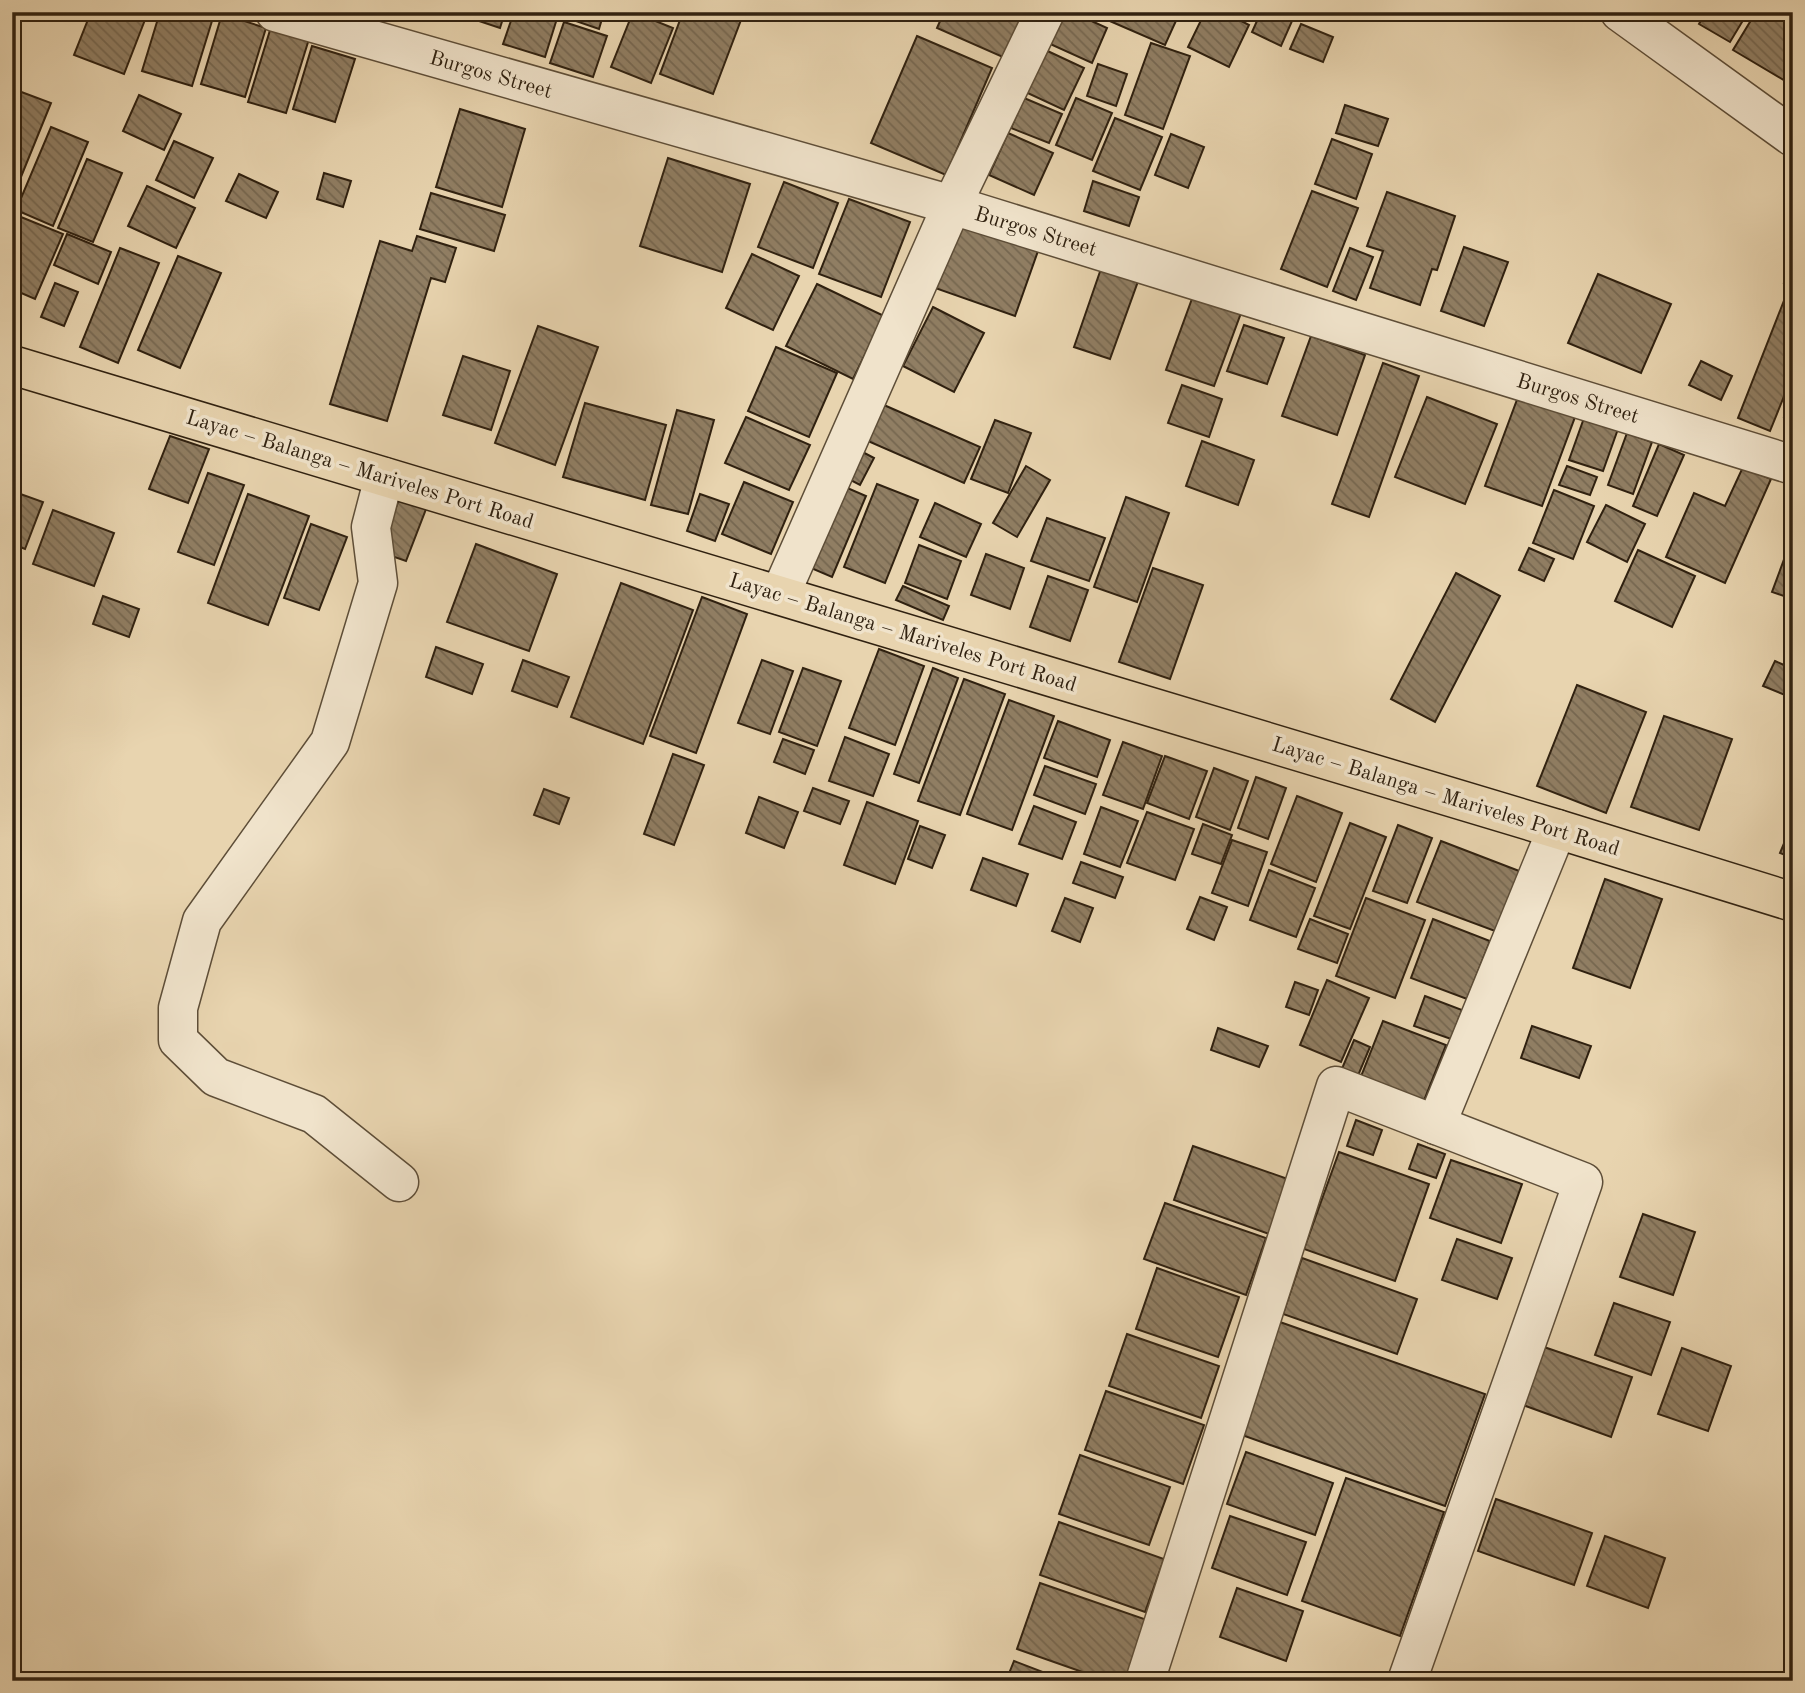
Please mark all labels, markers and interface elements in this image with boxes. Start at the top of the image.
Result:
street label: Burgos Street [427,48,554,103]
street label: Burgos Street [972,204,1099,261]
street label: Burgos Street [1514,371,1641,428]
street label: Layac – Balanga – Mariveles Port Road [183,407,536,533]
street label: Layac – Balanga – Mariveles Port Road [726,570,1079,696]
street label: Layac – Balanga – Mariveles Port Road [1269,734,1622,860]

